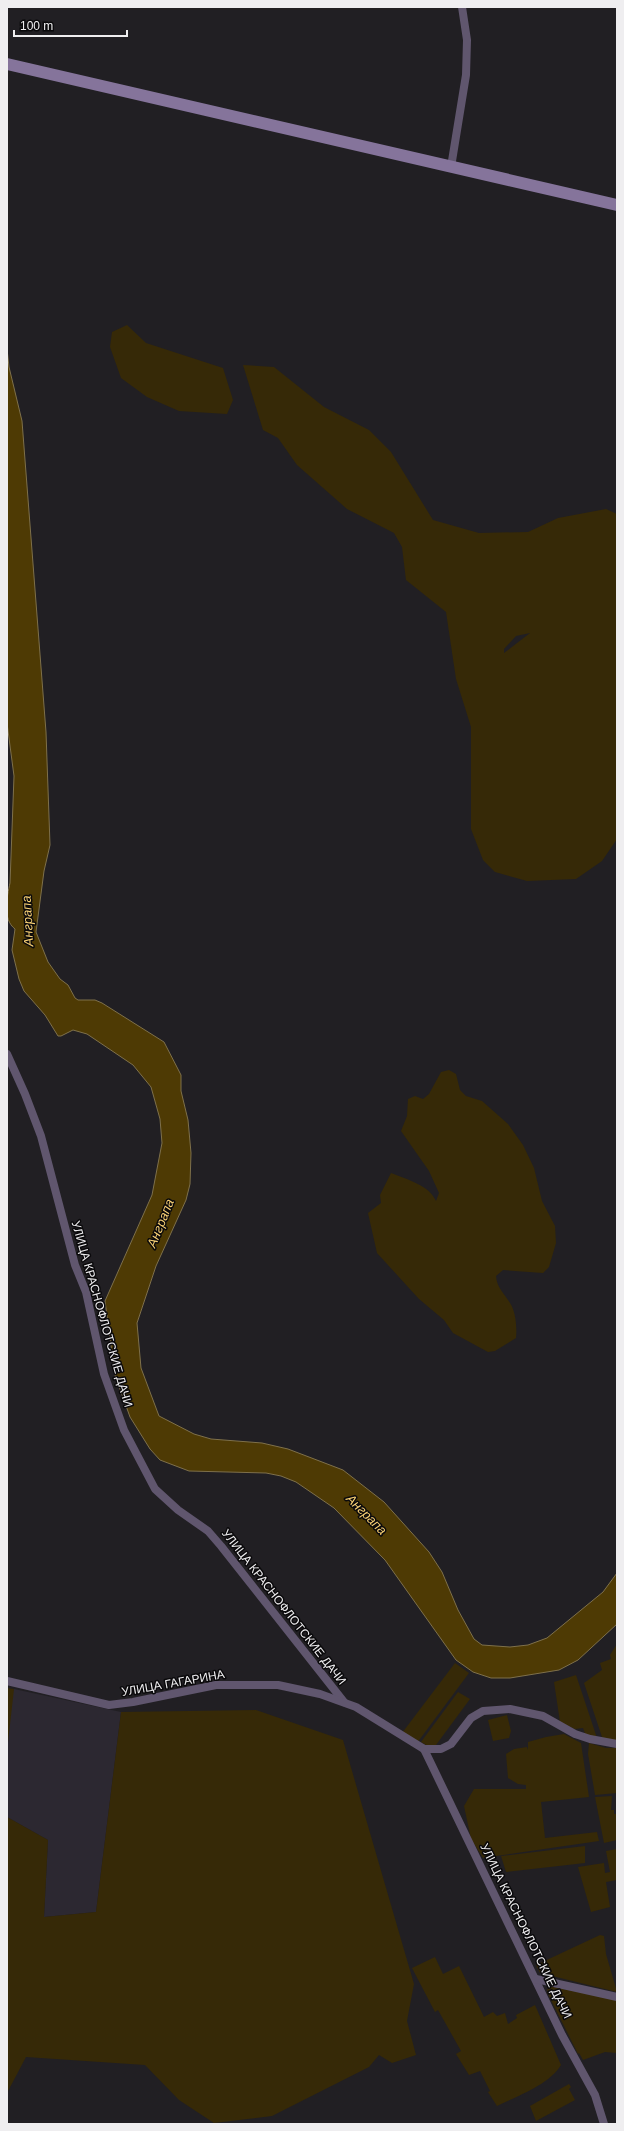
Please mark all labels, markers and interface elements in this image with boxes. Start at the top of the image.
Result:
scale bar [14,12,127,38]
text: 100 m [20,19,53,33]
water label: Анграпа [19,895,36,948]
water label: Анграпа [144,1197,177,1251]
street label: УЛИЦА КРАСНОФЛОТСКИЕ ДАЧИ [69,1219,135,1409]
water label: Анграпа [343,1490,390,1538]
street label: УЛИЦА КРАСНОФЛОТСКИЕ ДАЧИ [219,1527,349,1687]
street label: УЛИЦА ГАГАРИНА [120,1667,226,1699]
street label: УЛИЦА КРАСНОФЛОТСКИЕ ДАЧИ [477,1841,575,2021]

